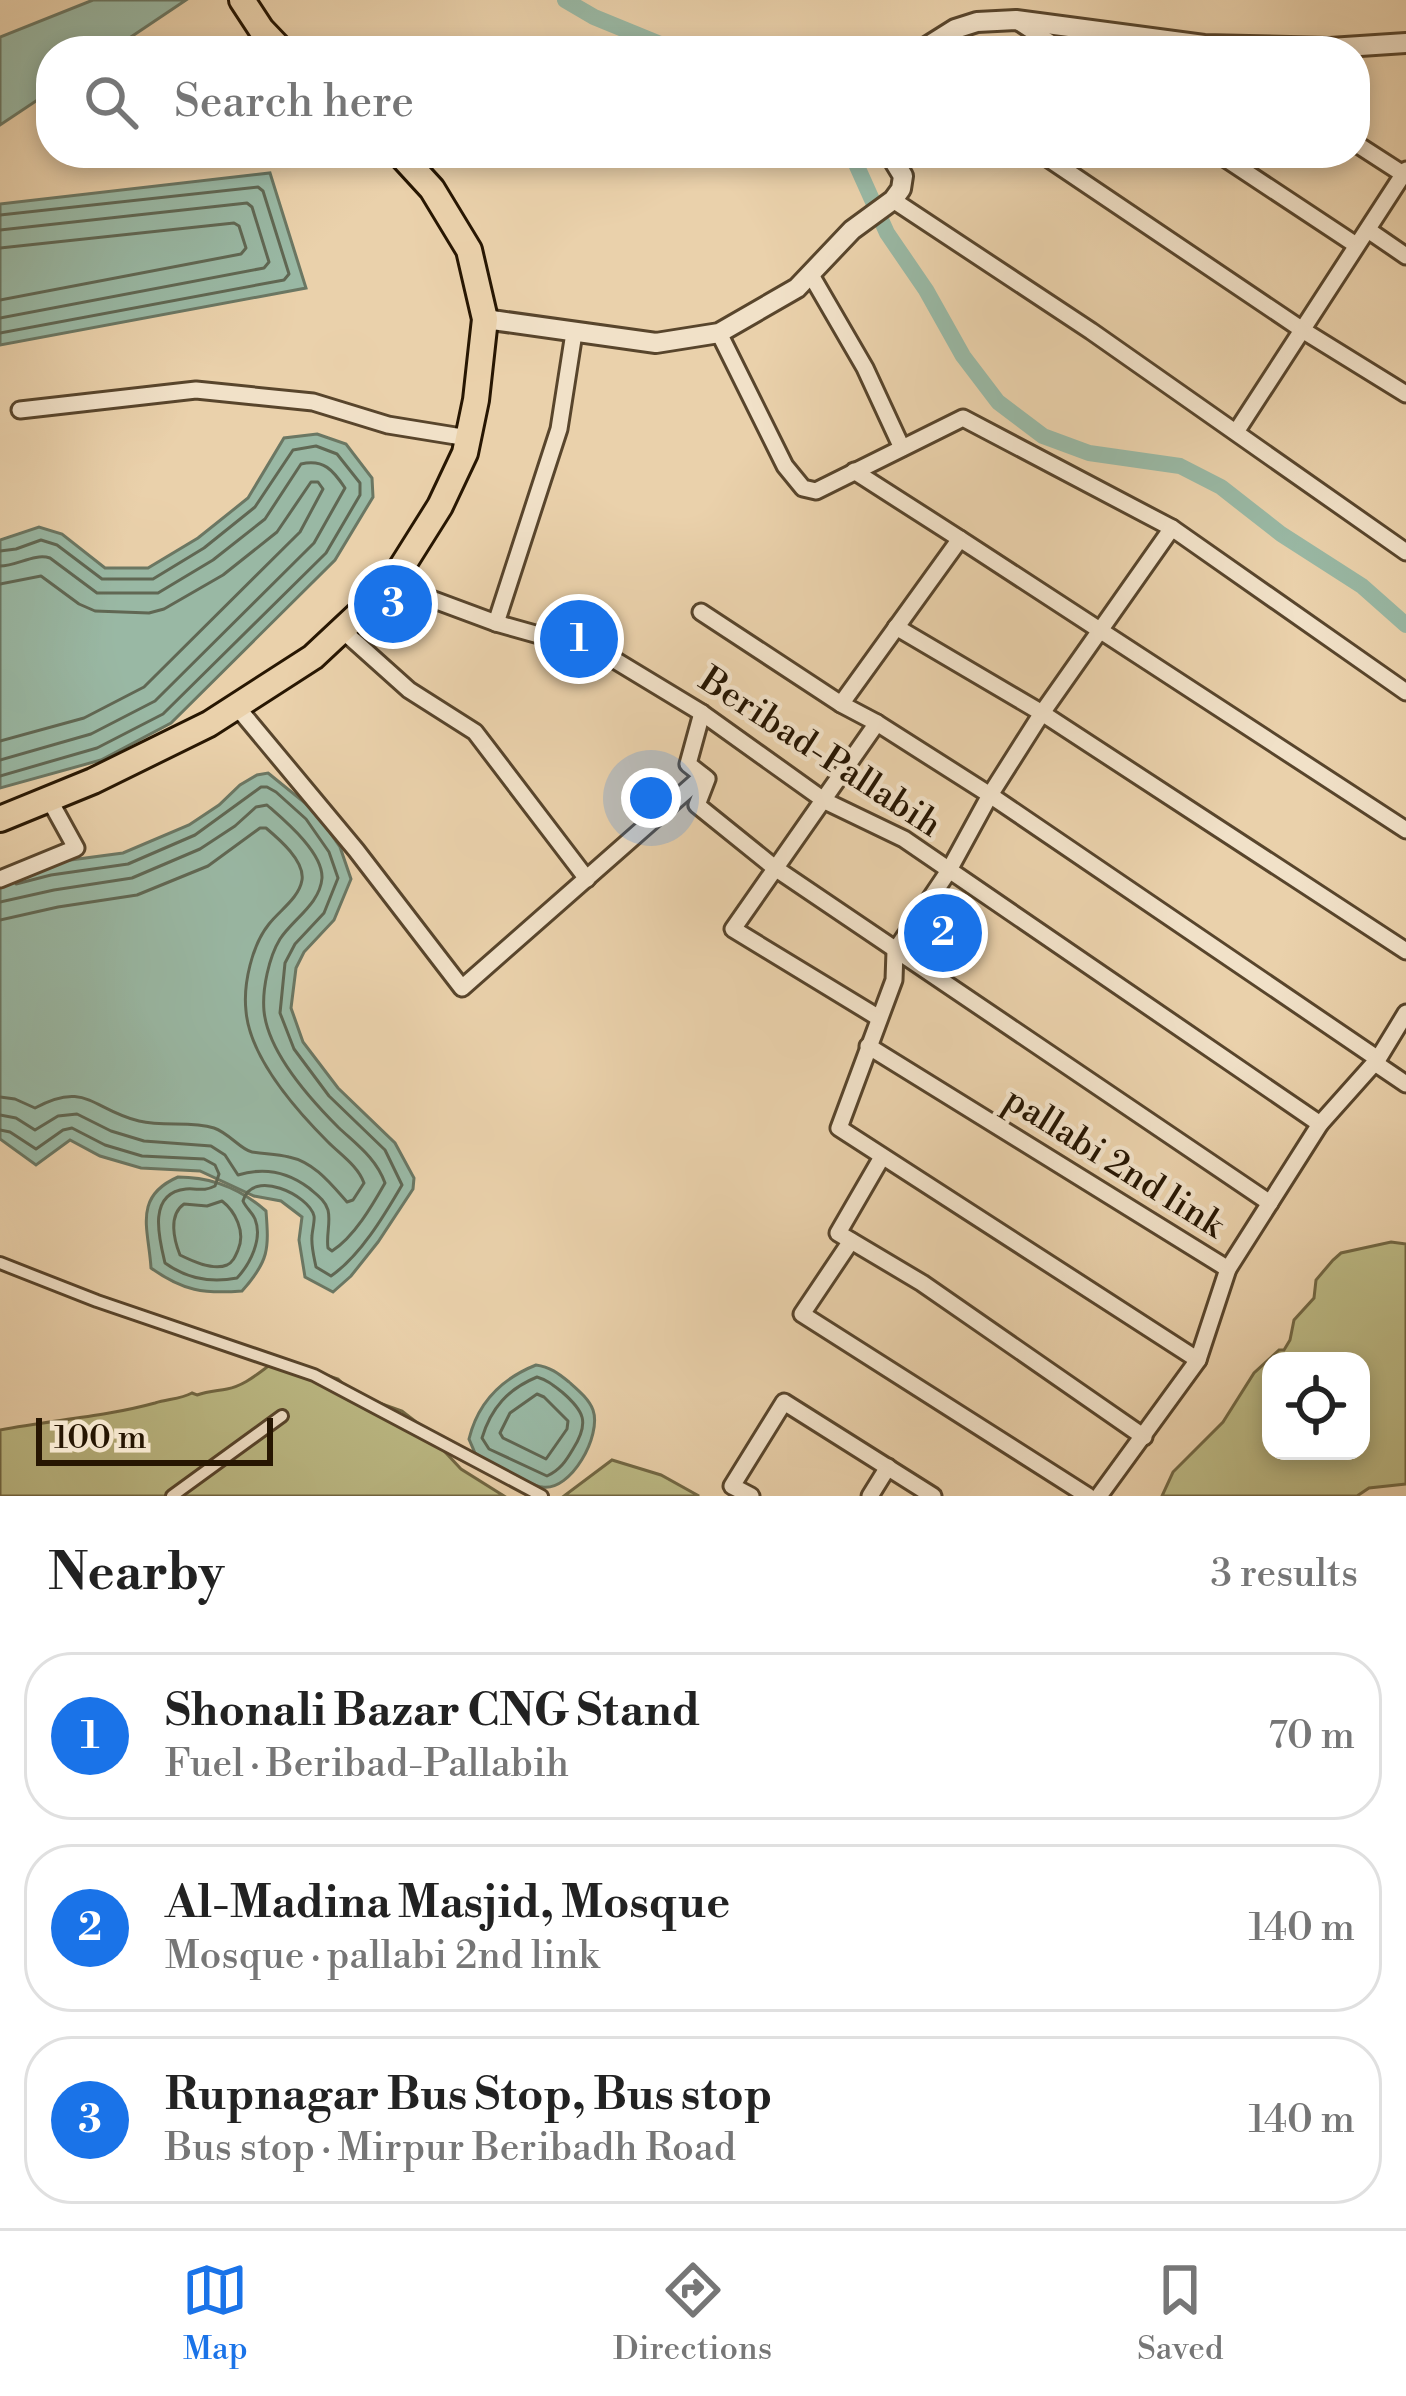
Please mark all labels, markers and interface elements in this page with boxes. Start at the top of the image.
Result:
search box [36,36,1370,168]
icon: search [78,69,144,135]
text: Search here [174,74,414,131]
pin: 3 [354,559,432,649]
pin: 1 [540,594,618,684]
street label: Beribad-Pallabih [690,657,949,848]
your location [621,768,681,828]
pin: 2 [904,888,982,978]
street label: pallabi 2nd link [996,1077,1234,1250]
map controls [1262,1352,1370,1460]
button: locate [1262,1352,1370,1460]
scale bar [36,1412,273,1465]
text: 100 m [54,1418,147,1459]
text: Nearby [48,1542,224,1606]
text: 3 results [1210,1550,1358,1599]
text: Shonali Bazar CNG Stand [165,1683,700,1740]
text: 1 [81,1712,99,1761]
text: 70 m [1268,1712,1355,1761]
text: Fuel · Beribad-Pallabih [165,1740,569,1789]
text: Al-Madina Masjid, Mosque [165,1875,730,1932]
text: 2 [78,1904,102,1953]
text: 140 m [1248,1904,1355,1953]
text: Mosque · pallabi 2nd link [165,1932,599,1981]
text: Rupnagar Bus Stop, Bus stop [165,2067,772,2124]
text: 3 [78,2096,102,2145]
text: 140 m [1248,2096,1355,2145]
text: Bus stop · Mirpur Beribadh Road [165,2124,736,2173]
tab: Map [182,2257,248,2370]
tab: Directions [613,2257,772,2370]
tab: Saved [1137,2257,1224,2370]

